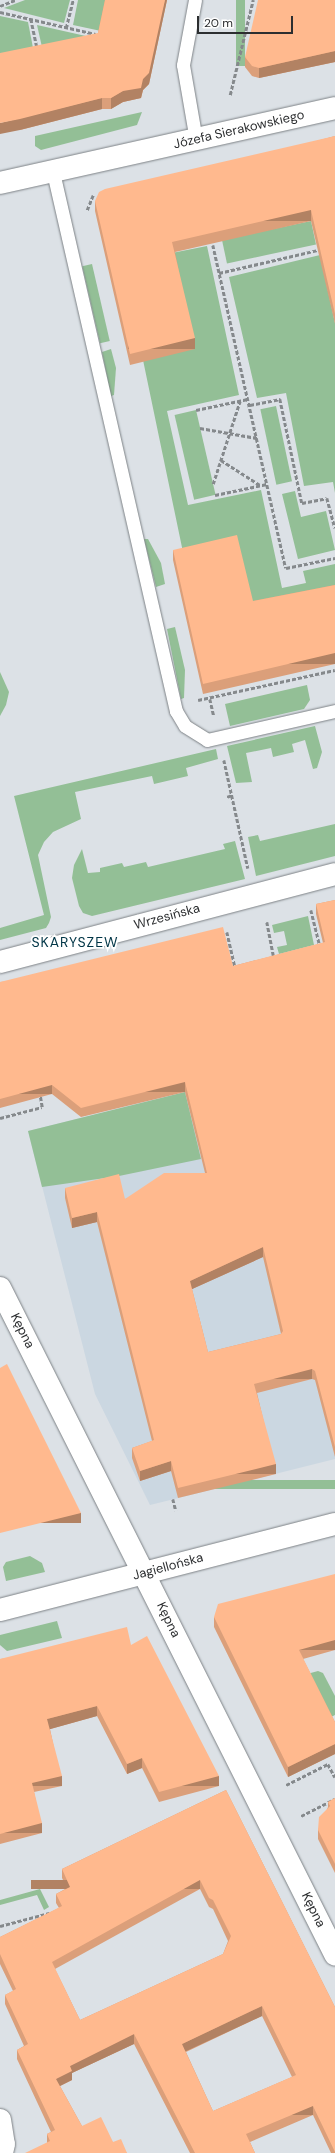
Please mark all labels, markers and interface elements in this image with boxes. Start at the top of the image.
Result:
scale bar [199,8,295,34]
text: 20 m [204,15,233,31]
street label: Józefa Sierakowskiego [172,107,306,153]
street label: Wrzesińska [132,901,202,933]
district label: SKARYSZEW [31,934,119,950]
street label: Kępna [7,1311,37,1351]
street label: Jagiellońska [131,1550,205,1584]
street label: Kępna [153,1600,183,1640]
street label: Kępna [298,1890,328,1930]

